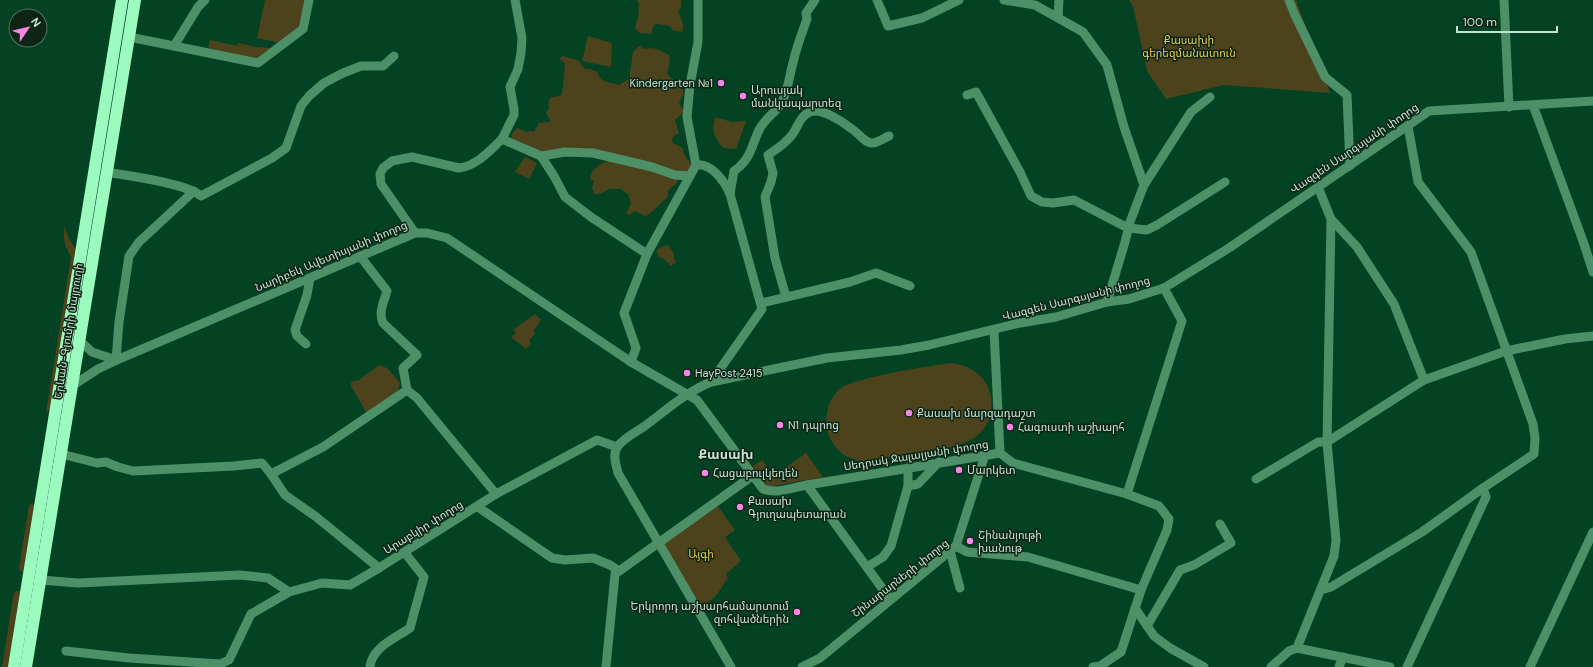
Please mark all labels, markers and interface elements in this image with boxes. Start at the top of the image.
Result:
north arrow [8,8,48,48]
scale bar [1457,8,1557,34]
text: 100 m [1463,14,1497,30]
text: N [28,15,44,30]
park label: Քասախի գերեզմանատուն [1142,33,1236,60]
place label: Kindergarten №1 [629,76,713,90]
marker: Kindergarten №1 [716,78,726,88]
place label: Արուսյակ մանկապարտեզ [751,83,843,110]
marker: Արուսյակ մանկապարտեզ [738,91,748,101]
street label: Վազգեն Սարգսյանի փողոց [1287,100,1421,196]
street label: Նարիբեկ Ավետիսյանի փողոց [253,218,409,294]
street label: Երևան-Գյումրի մայրուղի [50,262,86,400]
street label: Վազգեն Սարգսյանի փողոց [1001,273,1151,323]
place label: HayPost 2415 [695,366,763,380]
marker: HayPost 2415 [682,368,692,378]
place label: Քասախ մարզադաշտ [917,406,1036,420]
marker: Քասախ մարզադաշտ [904,408,914,418]
place label: N1 դպրոց [788,418,839,432]
marker: N1 դպրոց [775,420,785,430]
place label: Հագուստի աշխարհ [1018,420,1125,434]
marker: Հագուստի աշխարհ [1005,422,1015,432]
street label: Սեդրակ Ջալալյանի փողոց [842,437,990,473]
district label: Քասախ [699,446,753,463]
place label: Մարկետ [967,463,1016,477]
marker: Մարկետ [954,465,964,475]
place label: Հացաբուլկեղեն [713,466,798,480]
marker: Հացաբուլկեղեն [700,468,710,478]
place label: Քասախ Գյուղապետարան [748,494,846,521]
street label: Արաբկիր փողոց [381,497,465,557]
marker: Քասախ Գյուղապետարան [735,502,745,512]
place label: Շինանյութի խանութ [978,528,1042,555]
street label: Շինարարների փողոց [849,536,951,620]
marker: Շինանյութի խանութ [965,536,975,546]
park label: Այգի [688,547,714,561]
place label: Երկրորդ աշխարհամարտում զոհվածներին [631,599,789,626]
marker: Երկրորդ աշխարհամարտում զոհվածներին [792,607,802,617]

